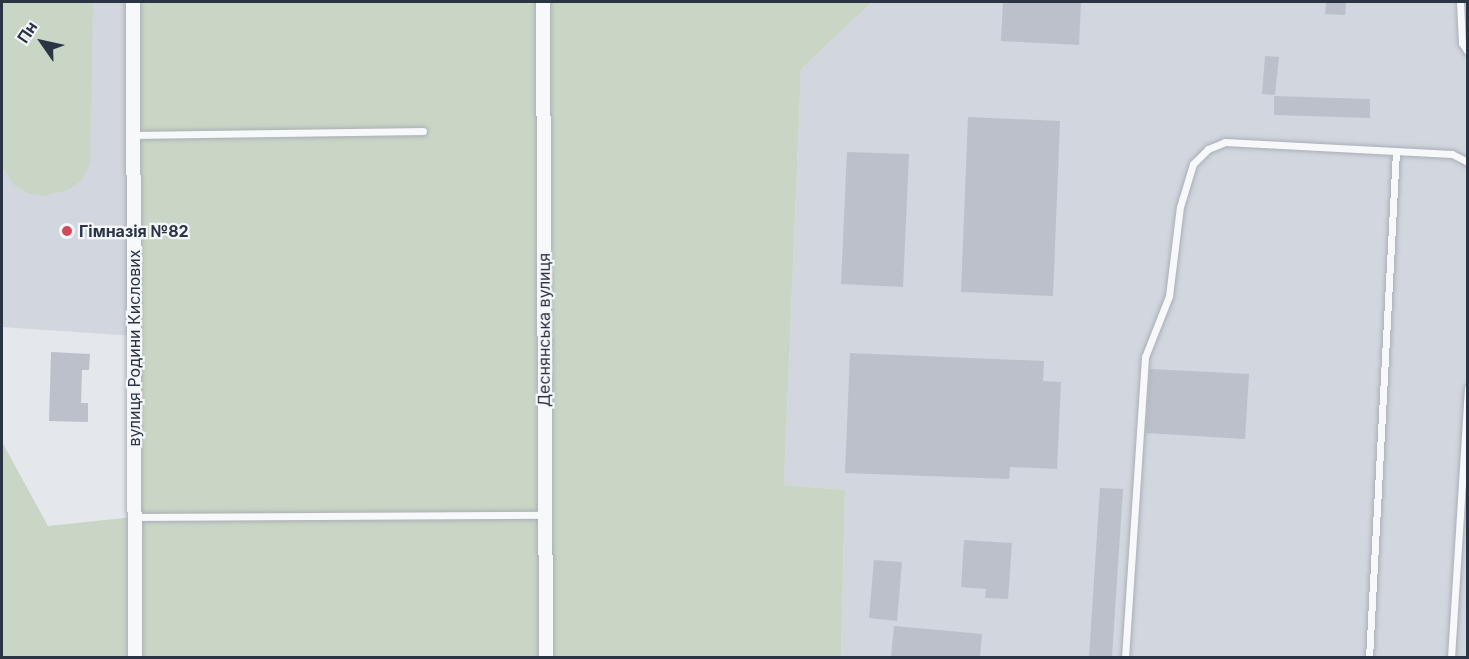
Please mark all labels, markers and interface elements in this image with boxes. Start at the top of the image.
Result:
north arrow [12,12,72,72]
text: Пн [13,17,41,47]
place label: Гімназія №82 [79,221,189,241]
marker: Гімназія №82 [60,224,74,238]
street label: вулиця Родини Кислових [124,250,144,446]
street label: Деснянська вулиця [534,253,554,407]

